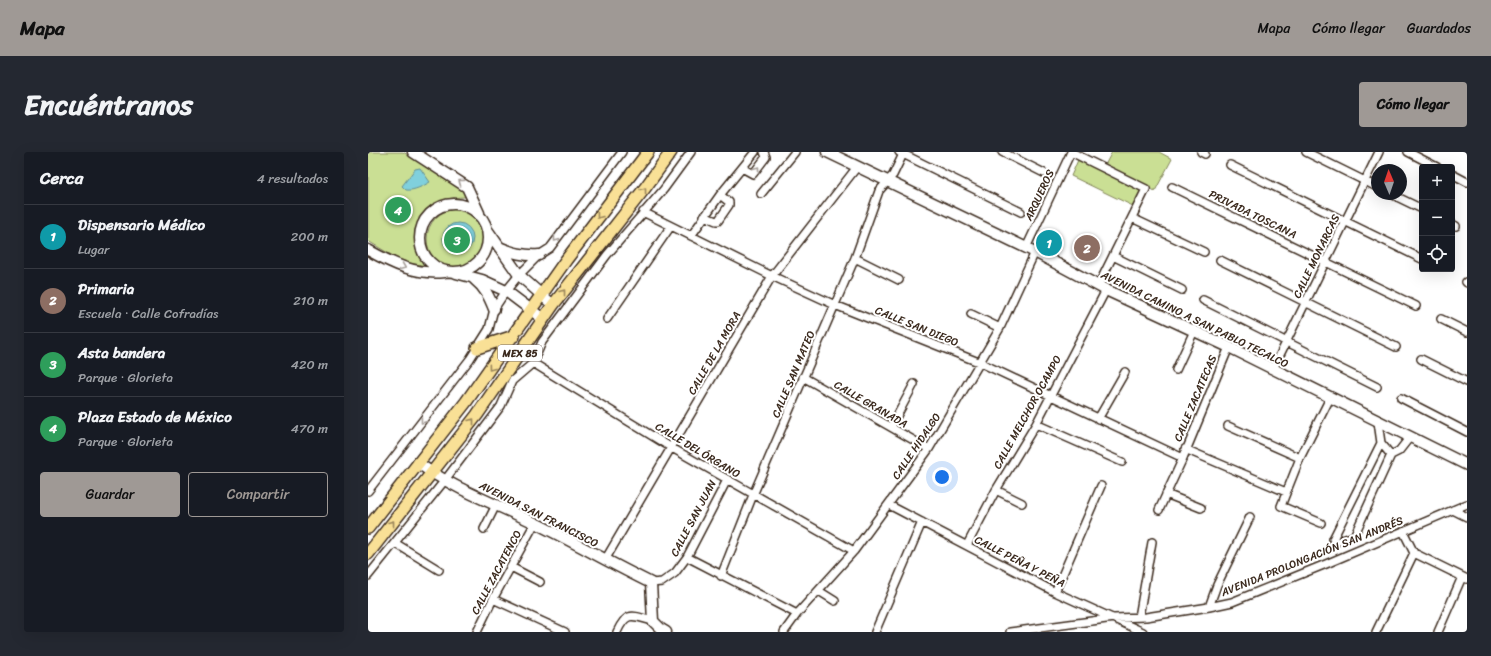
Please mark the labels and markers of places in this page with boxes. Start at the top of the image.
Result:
pin: 4 [385,195,411,225]
pin: 3 [444,225,470,255]
pin: 1 [1036,228,1062,258]
pin: 2 [1074,233,1100,263]

